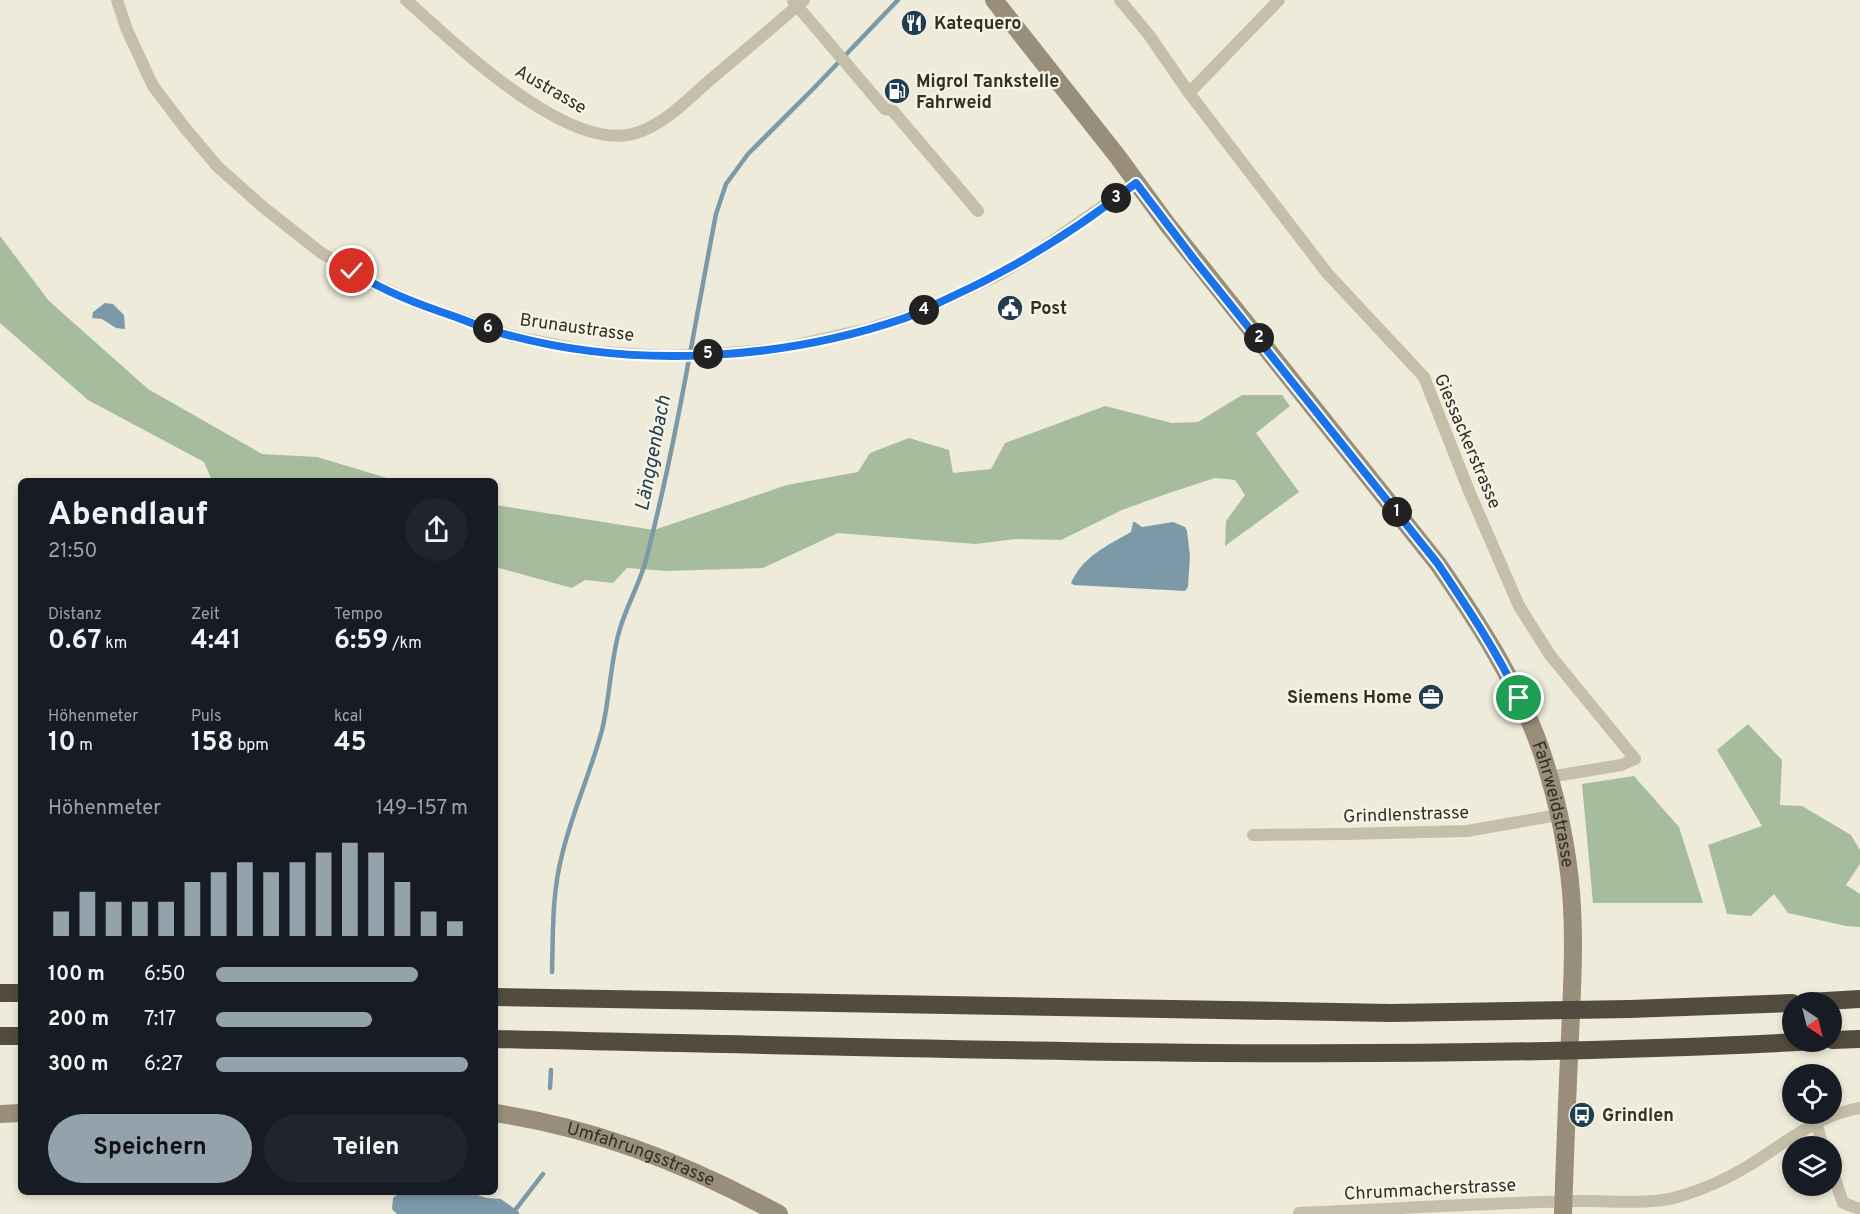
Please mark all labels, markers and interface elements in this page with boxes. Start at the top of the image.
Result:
restaurant icon: Katequero [899,8,929,38]
place label: Katequero [934,13,1022,36]
street label: Austrasse [510,61,590,120]
place label: Migrol Tankstelle Fahrweid [916,71,1059,115]
fuel station icon: Migrol Tankstelle Fahrweid [882,76,912,106]
pin: 3 [1101,183,1131,213]
text: 3 [1111,188,1121,208]
pin [326,245,377,296]
icon: check [335,254,368,287]
public building icon: Post [995,293,1025,323]
pin: 4 [909,295,939,325]
place label: Post [1030,298,1067,321]
text: 4 [919,300,929,320]
street label: Brunaustrasse [518,309,636,348]
pin: 6 [473,313,503,343]
text: 6 [483,318,493,338]
pin: 2 [1244,323,1274,353]
text: 2 [1254,328,1264,348]
pin: 5 [693,339,723,369]
text: 5 [703,344,713,364]
street label: Giessackerstrasse [1428,371,1505,513]
water label: Länggenbach [630,393,678,513]
text: Abendlauf [48,495,208,537]
pin: 1 [1382,497,1412,527]
button: share [405,498,468,561]
text: 1 [1394,502,1400,522]
text: 21:50 [48,539,97,565]
text: Distanz [48,605,102,625]
text: Zeit [191,605,220,625]
text: Tempo [334,605,383,625]
text: 0.67 [48,625,101,658]
text: 4:41 [191,625,241,658]
text: 6:59 [334,625,388,658]
text: km [101,634,127,654]
text: /km [388,634,422,654]
pin [1493,672,1544,723]
icon: arrive [1502,681,1535,714]
office icon: Siemens Home [1416,682,1446,712]
place label: Siemens Home [1287,687,1412,710]
text: Höhenmeter [48,707,138,727]
text: Puls [191,707,222,727]
text: kcal [334,707,362,727]
text: 10 [48,727,76,760]
text: 158 [191,727,234,760]
text: 45 [334,727,367,760]
text: m [76,736,93,756]
text: bpm [234,736,269,756]
street label: Fahrweidstrasse [1526,738,1578,869]
text: Höhenmeter [48,796,161,822]
text: 149–157 m [376,796,468,822]
street label: Grindlenstrasse [1343,802,1469,829]
text: 100 m [48,962,105,988]
text: 6:50 [144,962,186,988]
north arrow [1782,992,1842,1052]
map controls [1782,992,1842,1196]
text: 200 m [48,1007,109,1033]
text: 7:17 [144,1007,176,1033]
text: 300 m [48,1052,109,1078]
text: 6:27 [144,1052,183,1078]
button: locate [1782,1064,1842,1124]
bus stop icon: Grindlen [1567,1100,1597,1130]
place label: Grindlen [1602,1105,1674,1128]
button: Speichern [48,1114,252,1183]
button: Teilen [264,1114,468,1183]
street label: Umfahrungsstrasse [564,1118,718,1193]
button: layers [1782,1136,1842,1196]
street label: Chrummacherstrasse [1343,1174,1517,1206]

